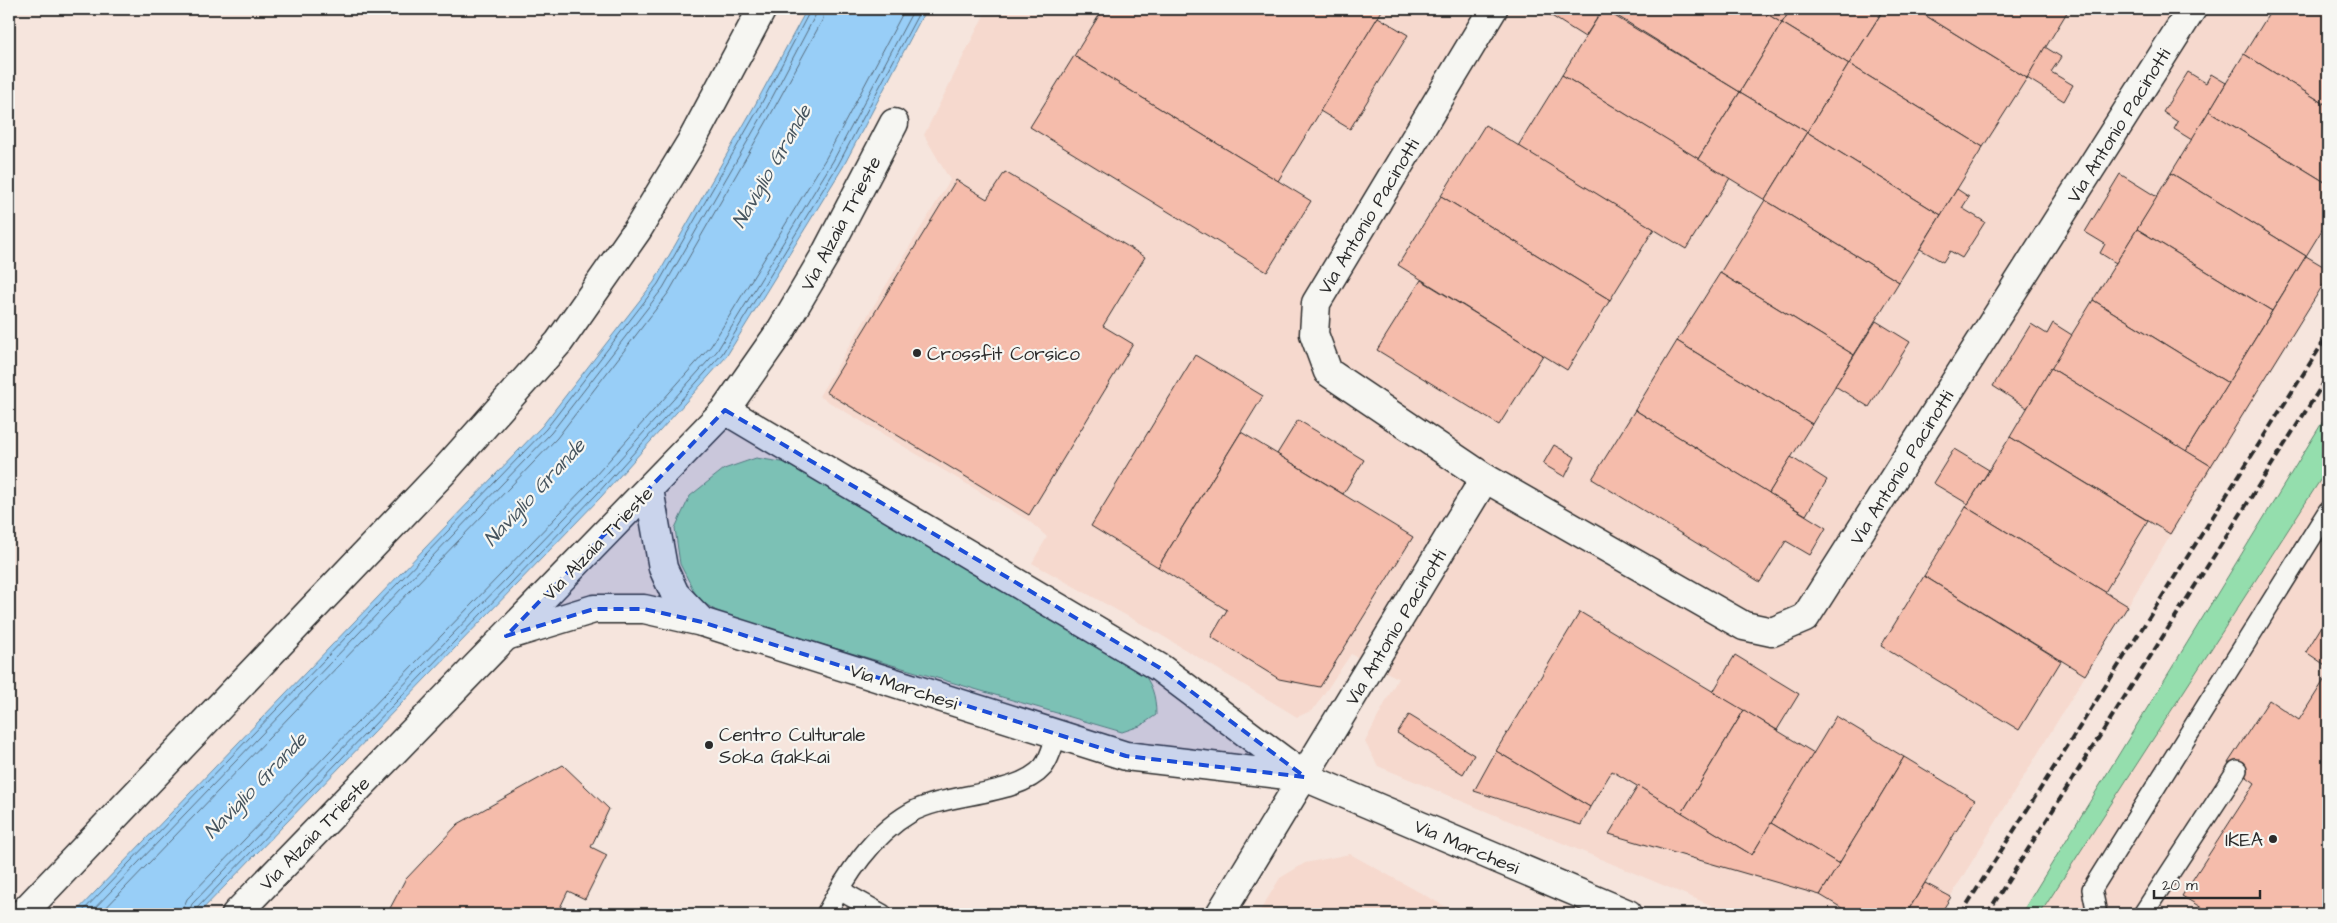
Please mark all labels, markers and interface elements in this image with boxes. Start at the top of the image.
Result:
street label: Via Antonio Pacinotti [2061,43,2178,208]
water label: Naviglio Grande [725,99,820,234]
street label: Via Antonio Pacinotti [1312,133,1427,300]
street label: Via Alzaia Trieste [794,151,888,296]
place label: Crossfit Corsico [927,341,1080,368]
marker: Crossfit Corsico [911,347,923,359]
street label: Via Antonio Pacinotti [1844,385,1961,550]
water label: Naviglio Grande [477,432,594,553]
street label: Via Alzaia Trieste [536,481,660,607]
street label: Via Antonio Pacinotti [1339,544,1454,711]
street label: Via Marchesi [846,657,961,718]
place label: Centro Culturale Soka Gakkai [719,722,866,771]
water label: Naviglio Grande [198,725,315,846]
marker: Centro Culturale Soka Gakkai [703,739,715,751]
street label: Via Alzaia Trieste [253,771,377,897]
street label: Via Marchesi [1410,813,1523,882]
place label: IKEA [2225,827,2263,854]
marker: IKEA [2267,833,2279,845]
scale bar [2154,868,2261,900]
text: 20 m [2162,875,2198,896]

